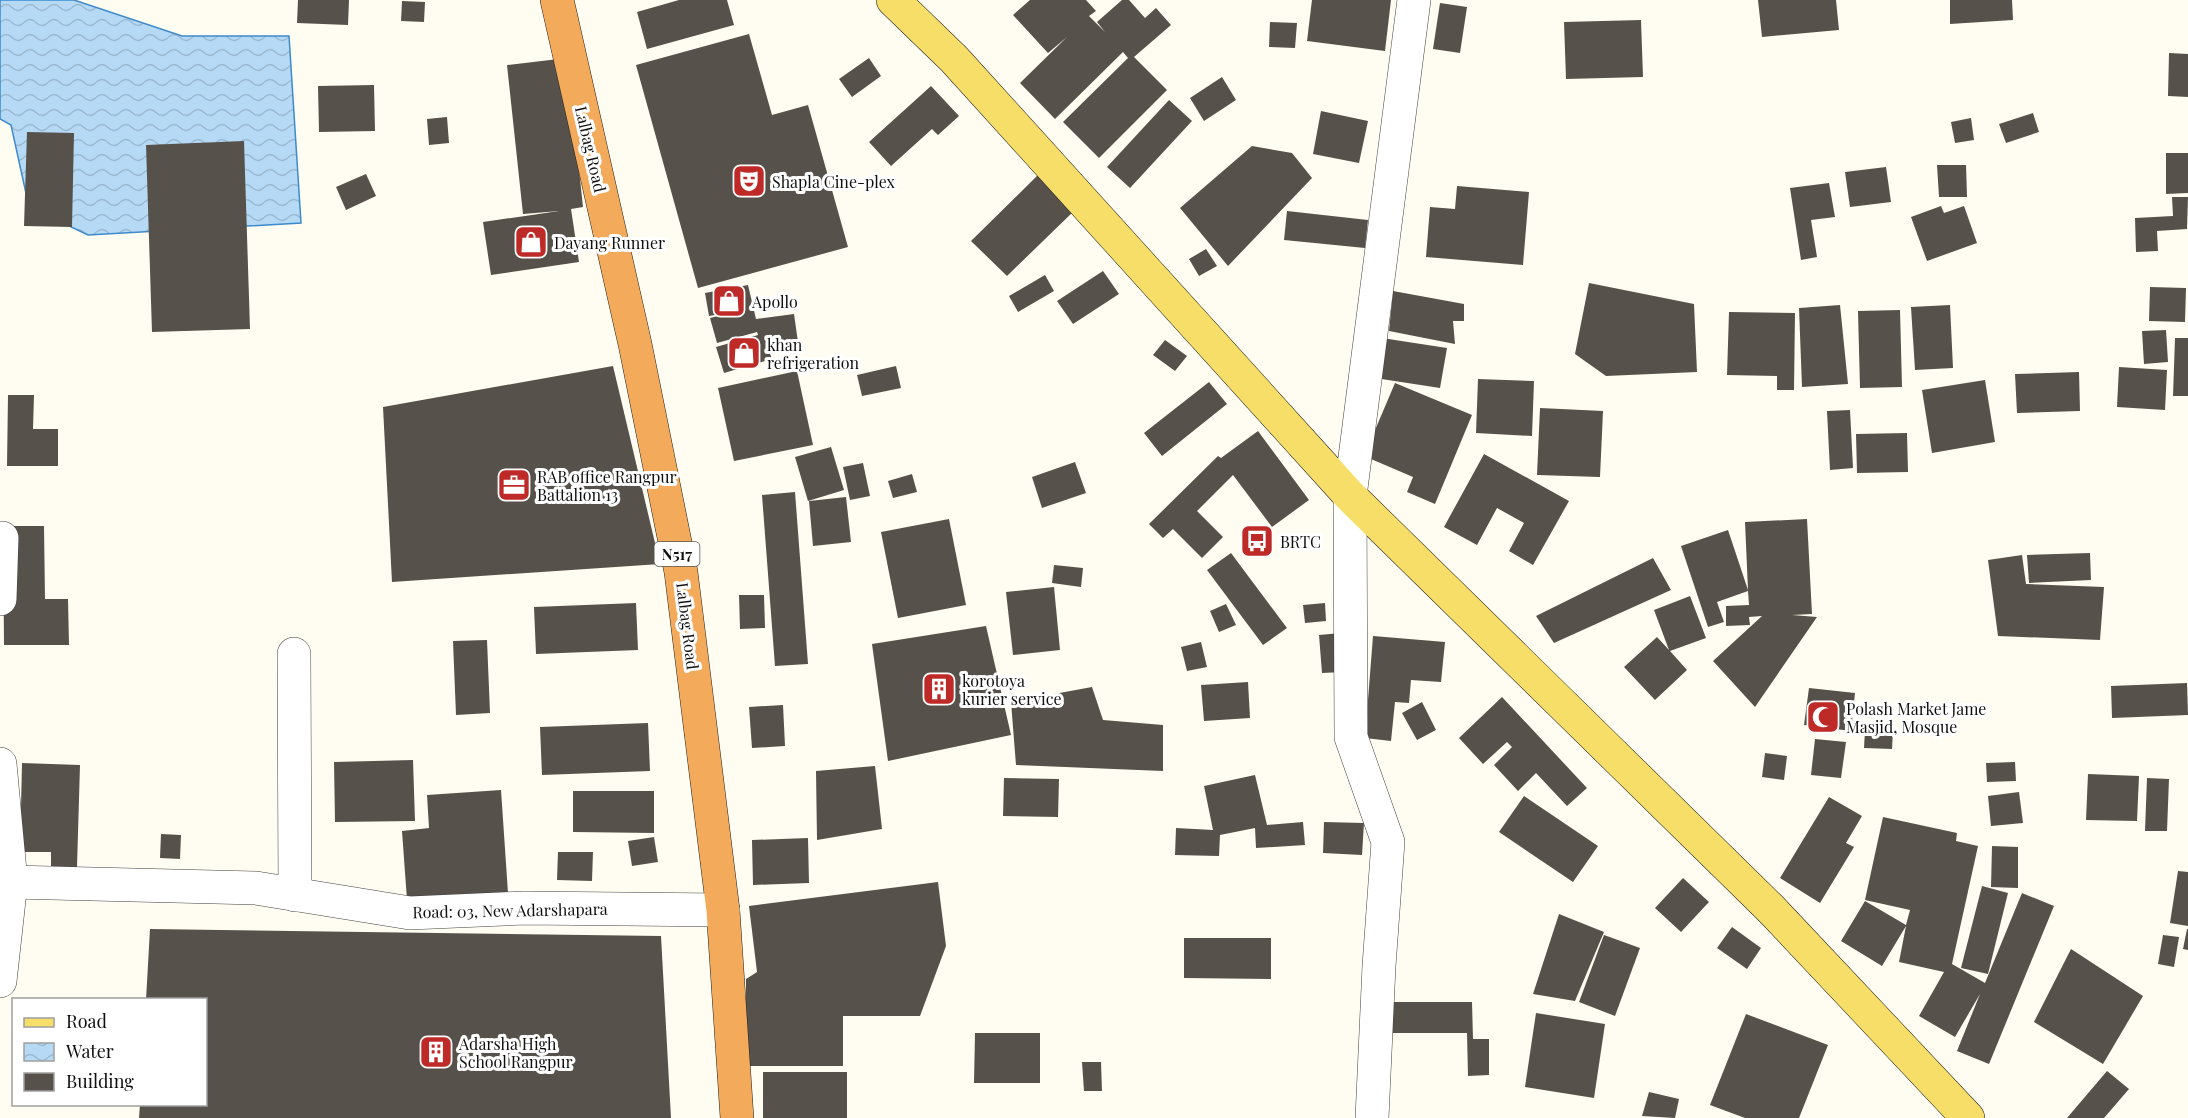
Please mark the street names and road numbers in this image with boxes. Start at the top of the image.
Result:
street label: Lalbag Road [571,104,611,194]
road number: N517 [654,542,700,566]
street label: Lalbag Road [672,581,704,671]
street label: Road: 03, New Adarshapara [412,898,608,922]

